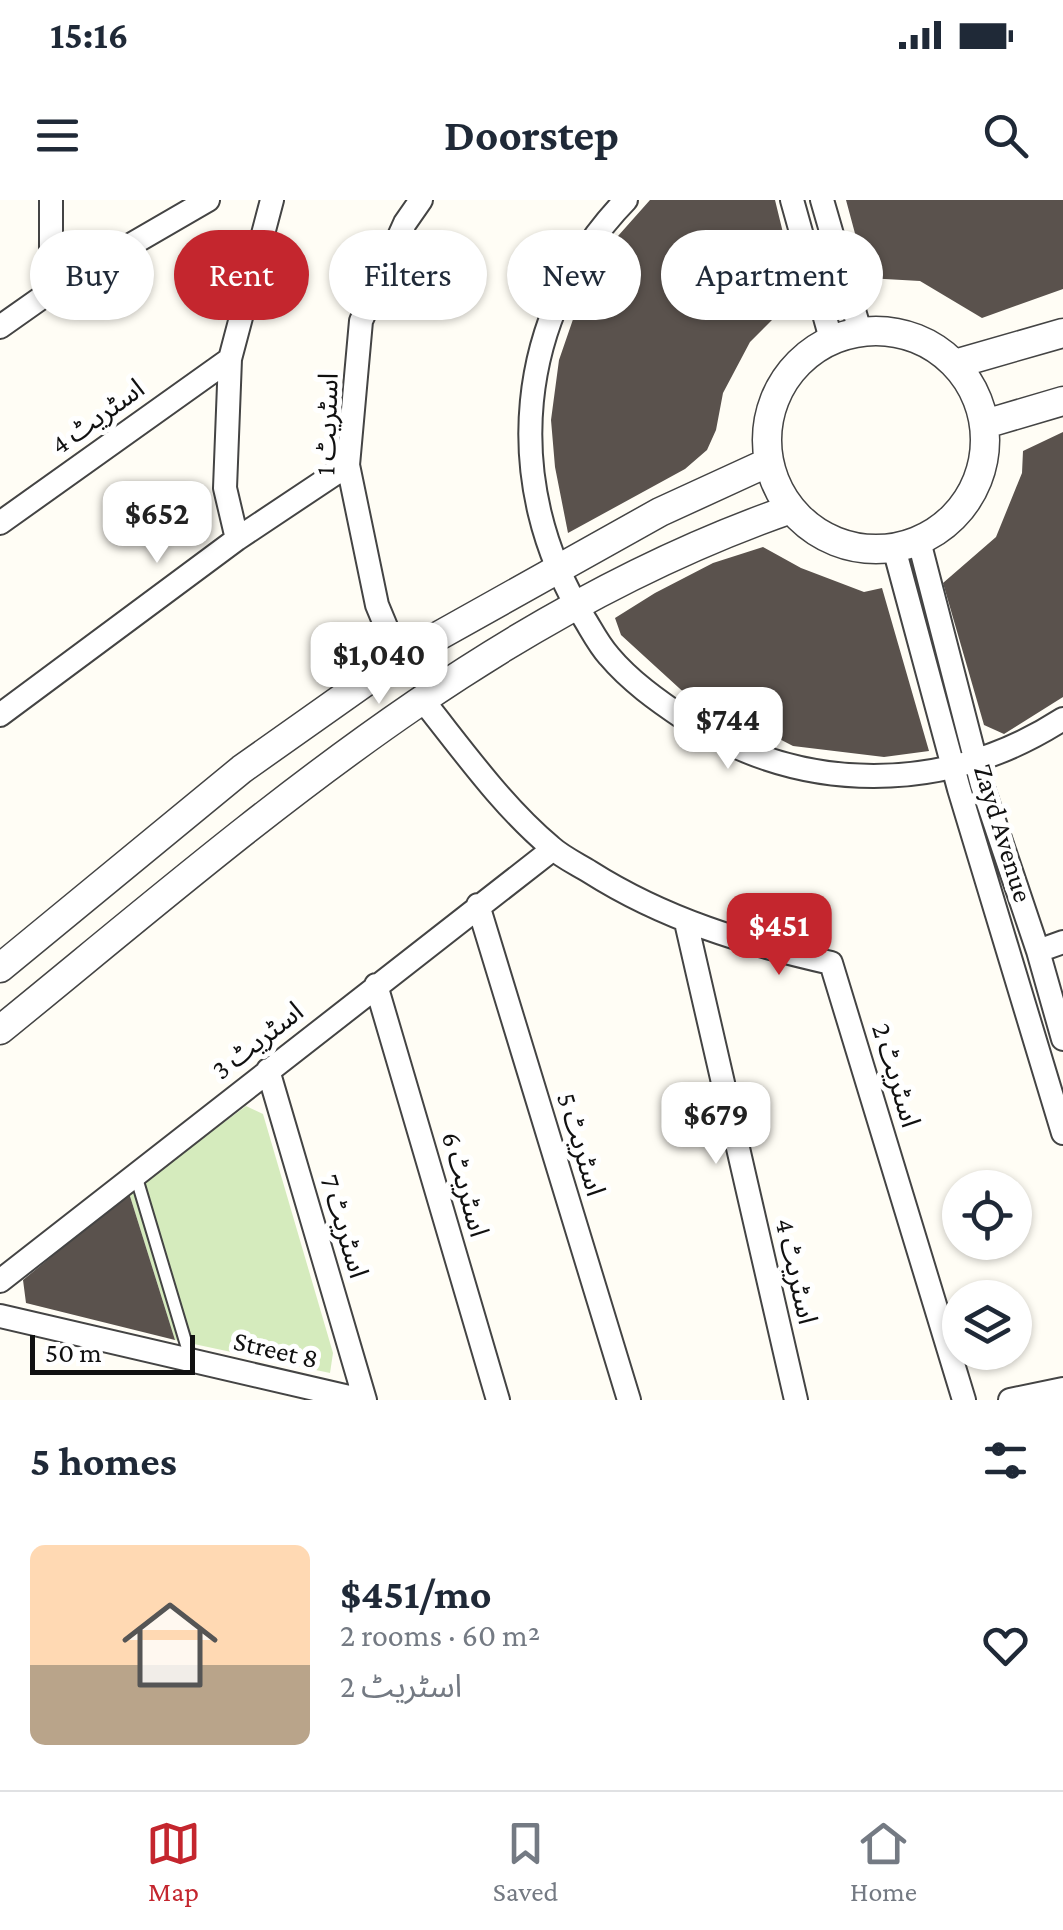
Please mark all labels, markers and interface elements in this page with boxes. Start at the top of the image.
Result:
text: 15:16 [50,14,128,56]
icon: menu [30,108,85,163]
icon: search [978,108,1033,163]
text: Doorstep [444,110,619,160]
chip: Buy [30,230,154,320]
chip: Rent [174,230,309,320]
chip: Filters [329,230,487,320]
chip: New [507,230,641,320]
chip: Apartment [661,230,883,320]
street label: اسٹریٹ 4 [45,372,151,461]
street label: اسٹریٹ 1 [309,372,345,476]
pin: $652 [98,481,216,566]
text: $652 [125,495,189,531]
pin: $1,040 [298,622,460,707]
text: $1,040 [333,636,425,672]
pin: $744 [669,687,787,772]
text: $744 [696,701,760,737]
street label: Zayd Avenue [968,760,1039,906]
pin: $451 [720,893,838,978]
text: $451 [749,907,809,943]
street label: اسٹریٹ 3 [206,995,310,1086]
street label: اسٹریٹ 2 [865,1020,927,1131]
pin: $679 [657,1082,775,1167]
street label: اسٹریٹ 5 [550,1089,612,1200]
text: $679 [683,1096,749,1132]
street label: اسٹریٹ 6 [435,1128,495,1240]
map controls [942,1170,1032,1370]
button: locate [942,1170,1032,1260]
street label: اسٹریٹ 7 [313,1171,375,1282]
street label: اسٹریٹ 4 [768,1215,824,1327]
button: layers [942,1280,1032,1370]
street label: Street 8 [231,1325,321,1374]
scale bar [30,1330,195,1374]
text: 50 m [45,1337,102,1368]
icon: filters [978,1433,1033,1488]
text: 5 homes [30,1437,177,1484]
text: $451/mo [340,1570,492,1617]
icon: home [110,1585,230,1705]
text: 2 rooms · 60 m² [340,1617,540,1653]
icon: heart [978,1618,1033,1673]
text: اسٹریٹ 2 [340,1668,462,1704]
tab: Map [146,1816,201,1907]
tab: Saved [493,1816,558,1907]
tab: Home [850,1816,917,1907]

